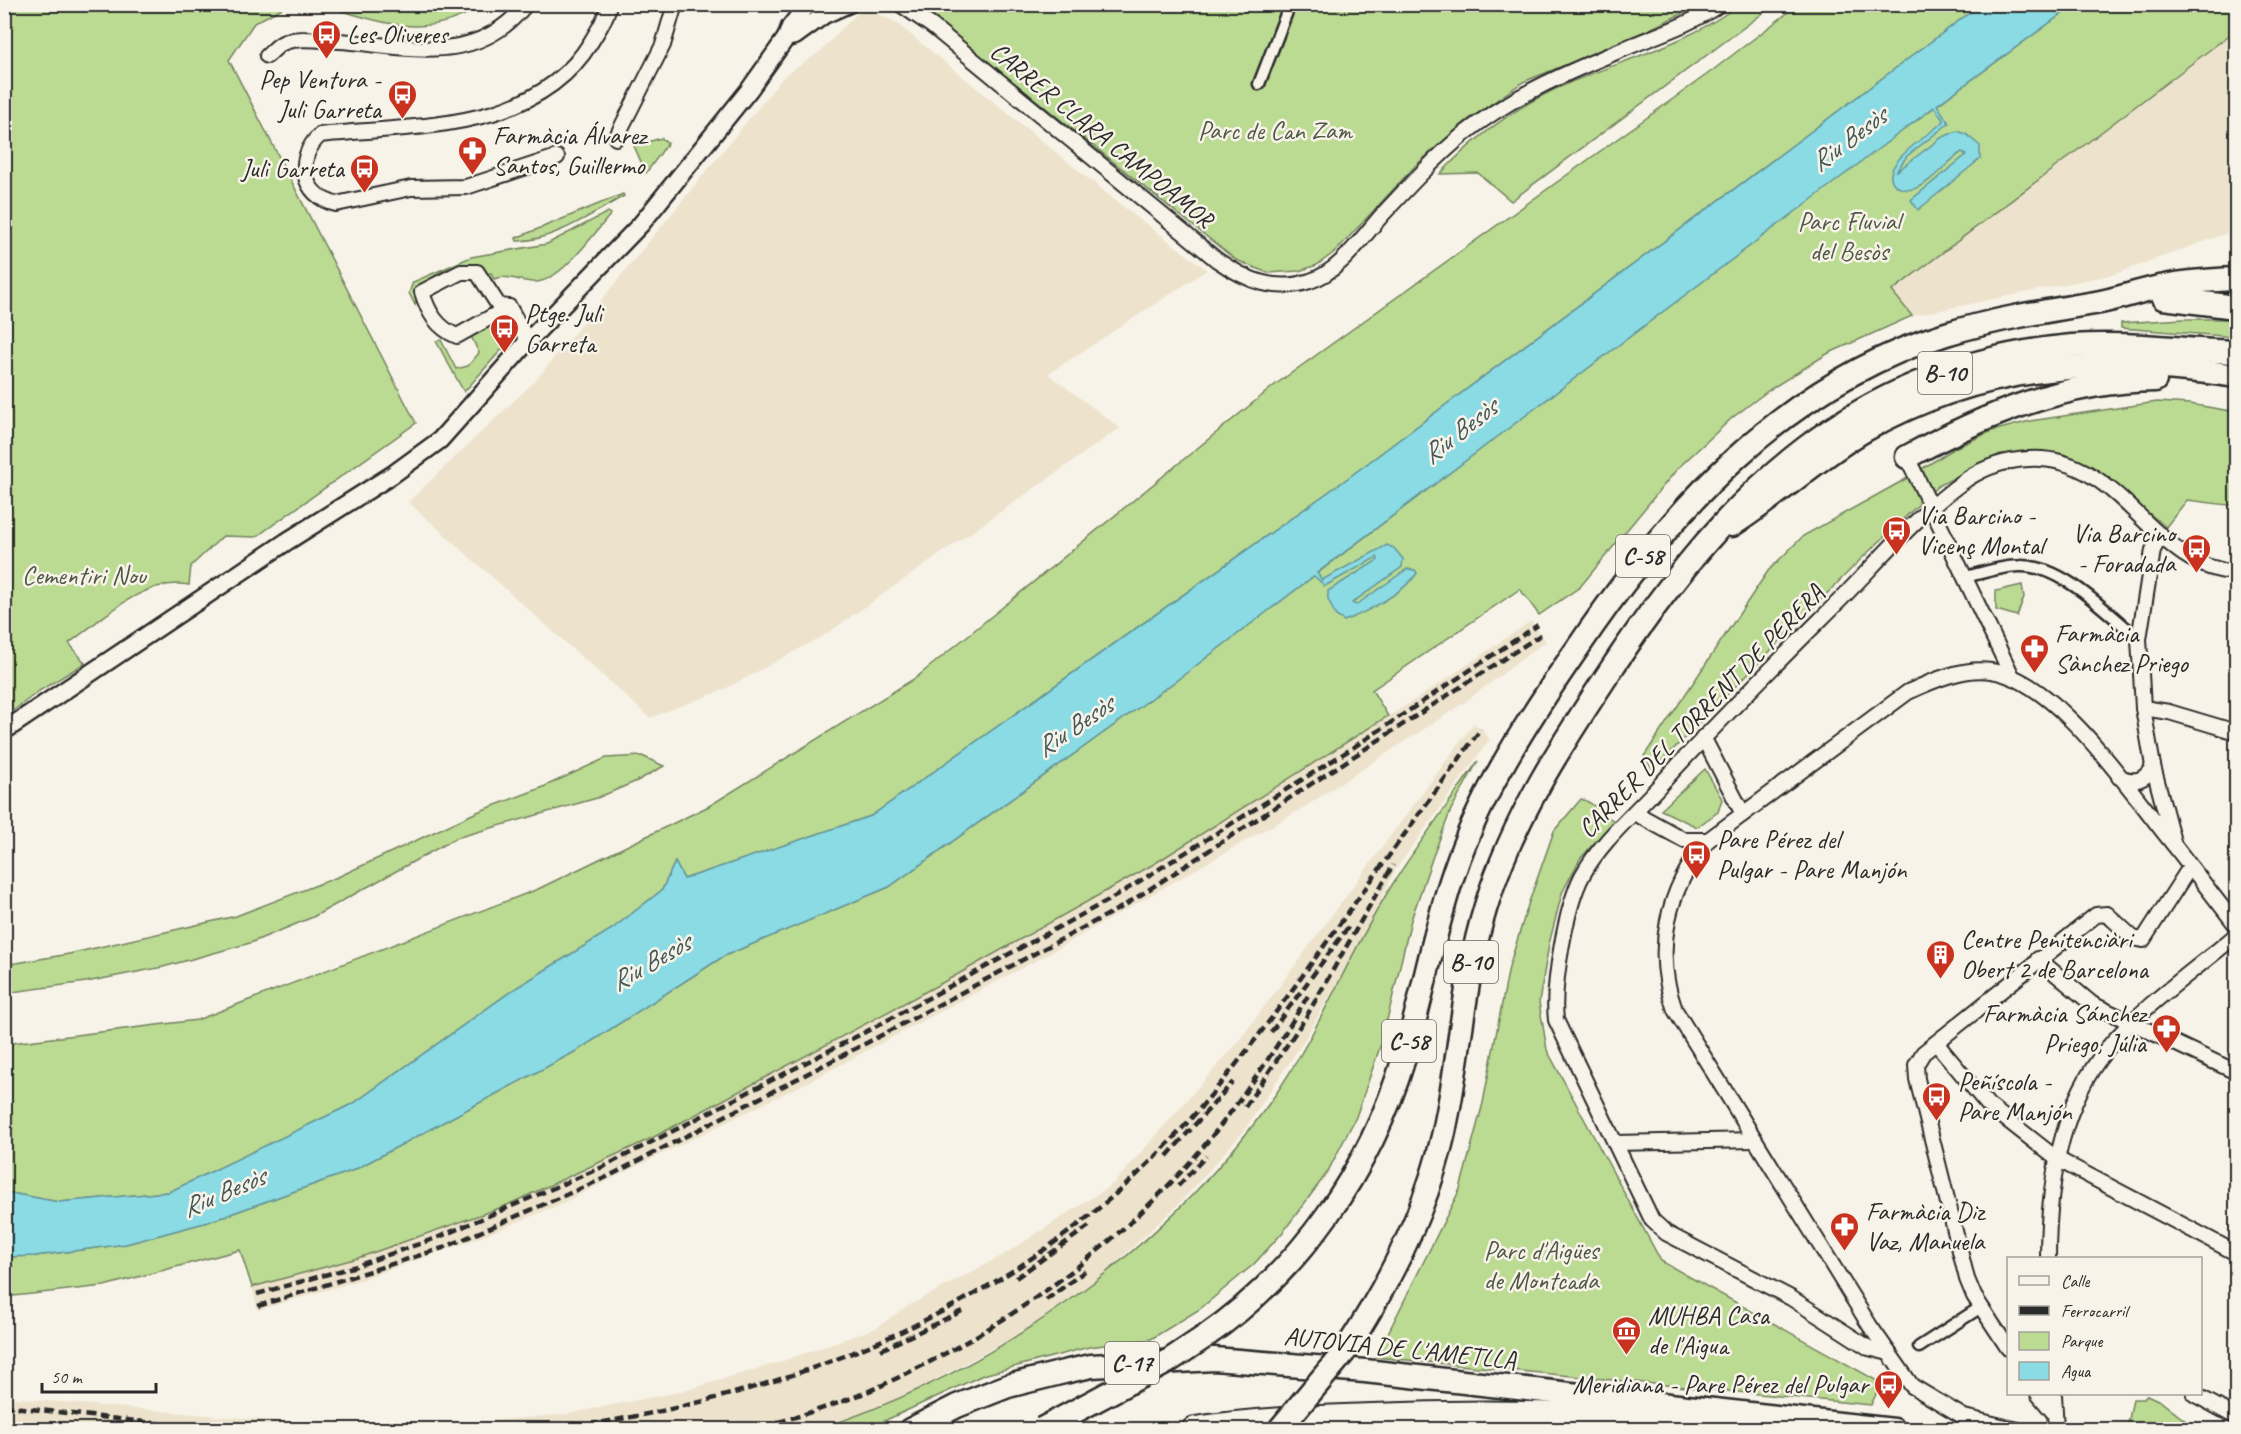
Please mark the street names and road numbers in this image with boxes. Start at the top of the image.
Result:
street label: CARRER CLARA CAMPOAMOR [983,35,1222,237]
road number: B-10 [1918,352,1972,394]
road number: C-58 [1616,535,1670,577]
street label: CARRER DEL TORRENT DE PERERA [1571,576,1832,845]
road number: B-10 [1444,941,1498,983]
road number: C-58 [1382,1020,1436,1062]
street label: AUTOVIA DE L'AMETLLA [1282,1319,1519,1377]
road number: C-17 [1105,1342,1159,1384]

